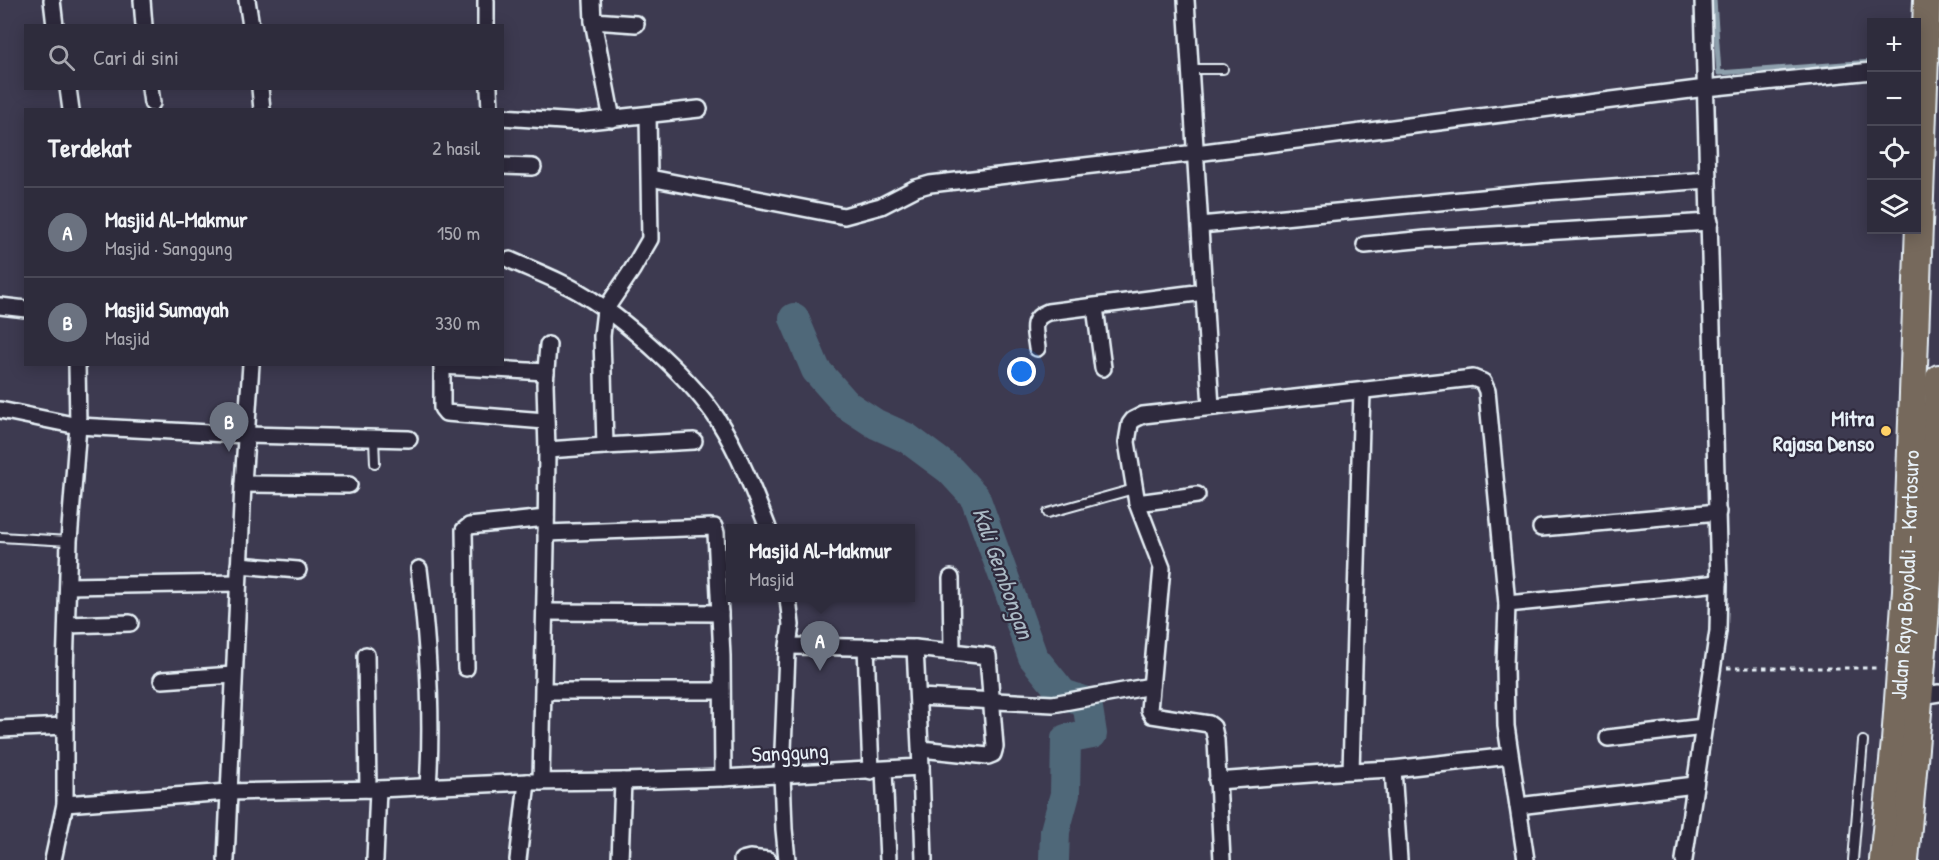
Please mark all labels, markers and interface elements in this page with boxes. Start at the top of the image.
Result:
map controls [1867,18,1921,234]
button: + [1867,18,1921,72]
search box [24,24,504,90]
icon: search [45,41,78,74]
text: Cari di sini [93,42,179,72]
button: − [1867,72,1921,126]
button: locate [1867,126,1921,180]
text: Terdekat [48,130,131,165]
text: 2 hasil [432,134,480,161]
button: layers [1867,180,1921,234]
text: Masjid Al-Makmur [105,204,247,234]
text: A [63,219,72,246]
text: 150 m [437,219,480,246]
text: Masjid · Sanggung [105,234,232,261]
text: Masjid Sumayah [105,294,229,324]
text: B [62,309,73,336]
text: 330 m [435,309,480,336]
text: Masjid [105,324,149,351]
your location [1007,357,1036,386]
pin: B [210,402,248,452]
place label: Mitra Rajasa Denso [1773,403,1874,458]
marker: Mitra Rajasa Denso [1879,424,1893,438]
street label: Jalan Raya Boyolali - Kartosuro [1883,449,1926,701]
water label: Kali Gembongan [964,502,1043,645]
popup [726,524,915,602]
text: Masjid Al-Makmur [749,535,892,565]
text: Masjid [749,565,794,592]
pin: A [800,622,840,671]
street label: Sanggung [751,735,829,769]

